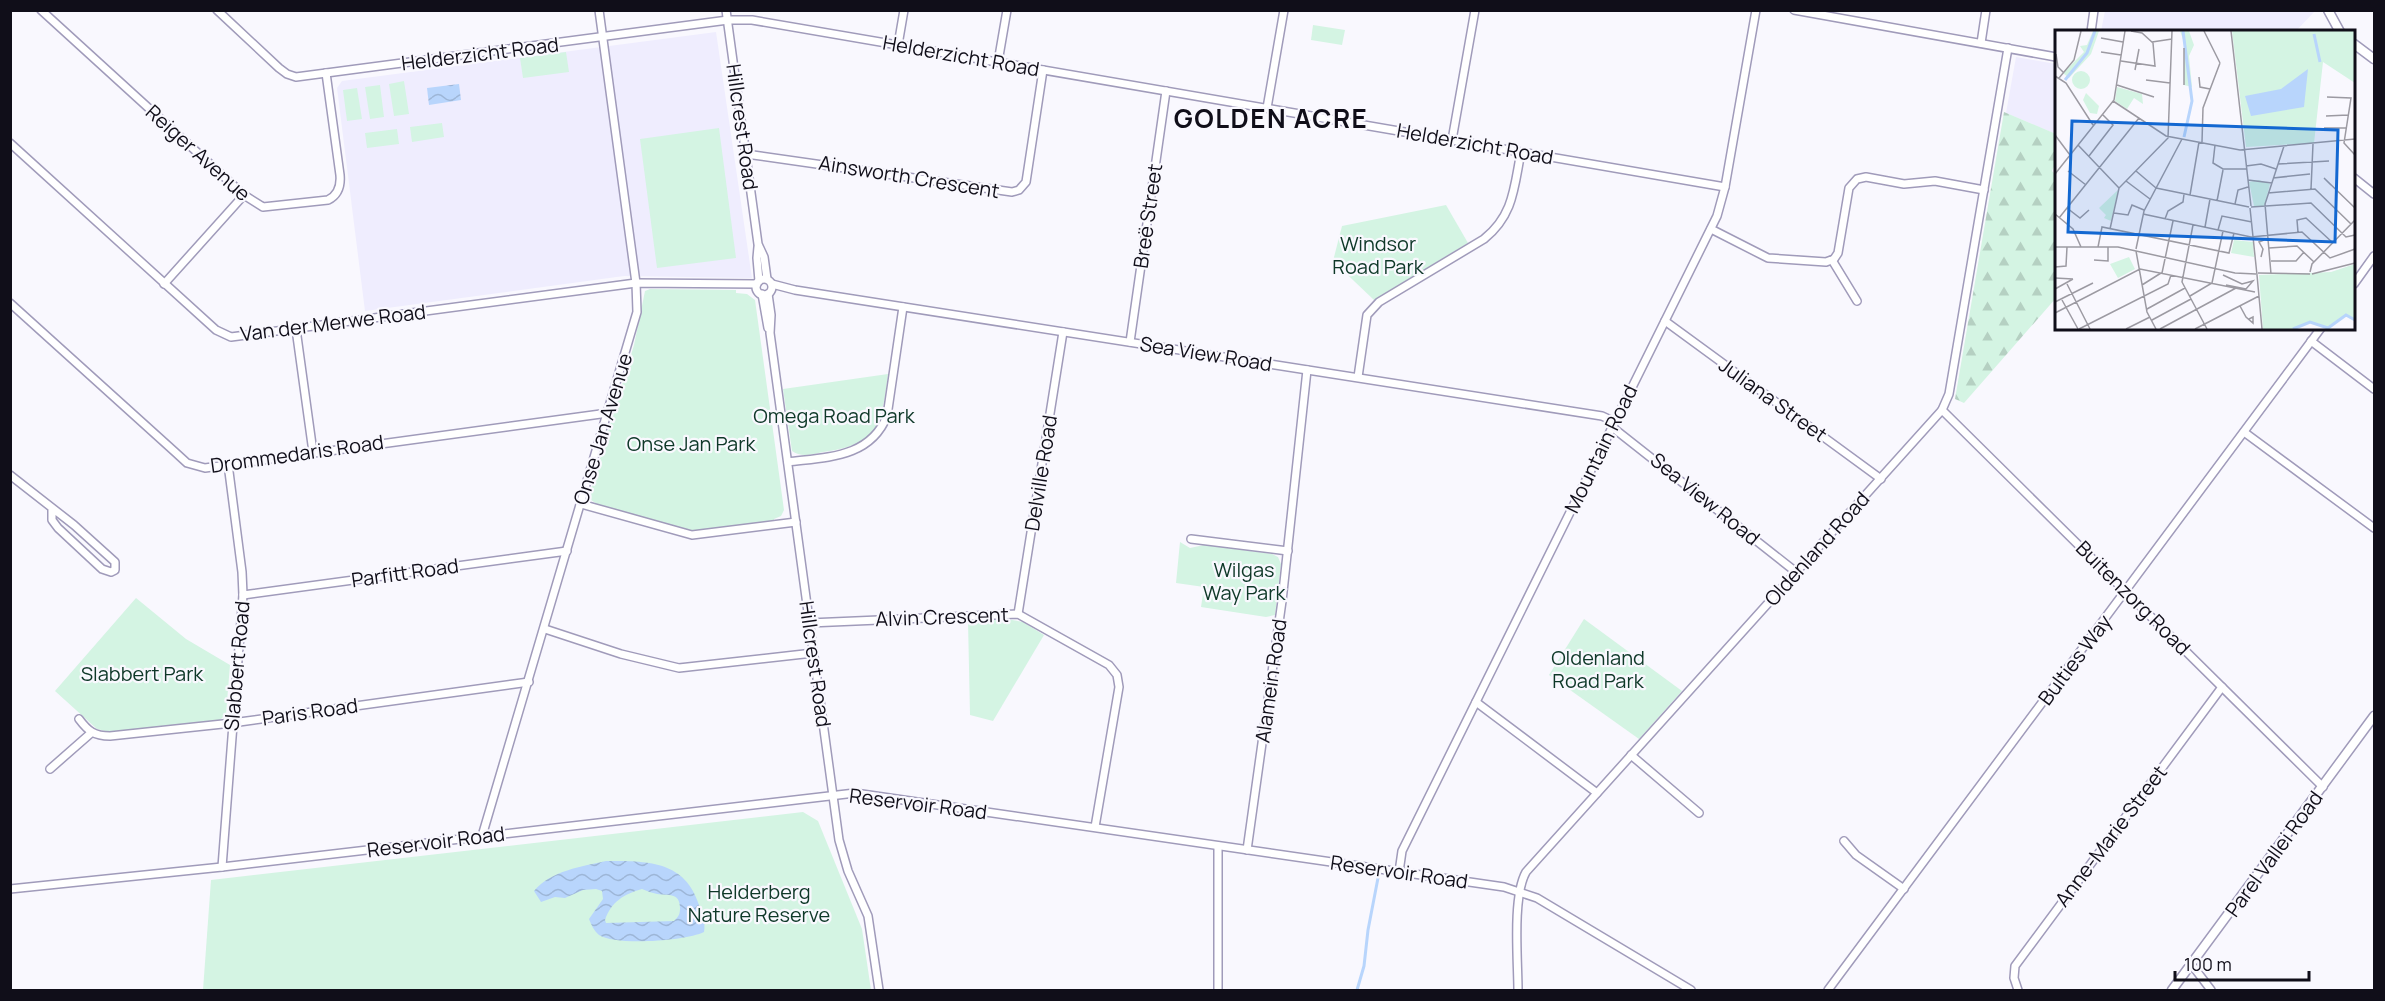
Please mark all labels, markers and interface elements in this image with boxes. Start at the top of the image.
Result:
street label: Helderzicht Road [881,28,1041,83]
street label: Helderzicht Road [400,30,560,77]
inset map [2055,30,2355,330]
street label: Hillcrest Road [720,62,765,192]
street label: Reiger Avenue [140,98,256,207]
district label: GOLDEN ACRE [1174,100,1368,136]
street label: Helderzicht Road [1395,116,1555,171]
street label: Ainsworth Crescent [817,149,1001,204]
street label: Breë Street [1127,162,1168,270]
park label: Windsor Road Park [1332,230,1425,280]
street label: Van der Merwe Road [239,298,427,347]
street label: Sea View Road [1138,330,1274,377]
street label: Onse Jan Avenue [567,350,638,508]
street label: Juliana Street [1714,351,1833,448]
street label: Mountain Road [1558,380,1643,517]
park label: Omega Road Park [753,402,916,429]
street label: Delville Road [1018,413,1063,533]
street label: Drommedaris Road [209,428,385,479]
park label: Onse Jan Park [627,430,756,457]
street label: Sea View Road [1645,446,1766,551]
street label: Oldenland Road [1758,486,1875,612]
street label: Buitenzorg Road [2070,535,2196,661]
street label: Parfitt Road [349,552,460,593]
park label: Wilgas Way Park [1203,556,1286,606]
street label: Hillcrest Road [793,599,838,729]
street label: Slabbert Road [217,600,256,732]
street label: Alvin Crescent [875,601,1009,632]
street label: Bulties Way [2032,609,2118,710]
street label: Alamein Road [1248,617,1293,745]
park label: Oldenland Road Park [1551,644,1645,694]
park label: Slabbert Park [81,660,204,687]
street label: Paris Road [260,691,360,732]
street label: Anne-Marie Street [2048,759,2173,912]
street label: Reservoir Road [848,782,988,825]
street label: Parel Vallei Road [2219,785,2328,922]
street label: Reservoir Road [366,820,506,863]
street label: Reservoir Road [1329,848,1470,895]
park label: Helderberg Nature Reserve [688,878,830,928]
scale bar [2175,944,2308,982]
text: 100 m [2184,952,2232,976]

